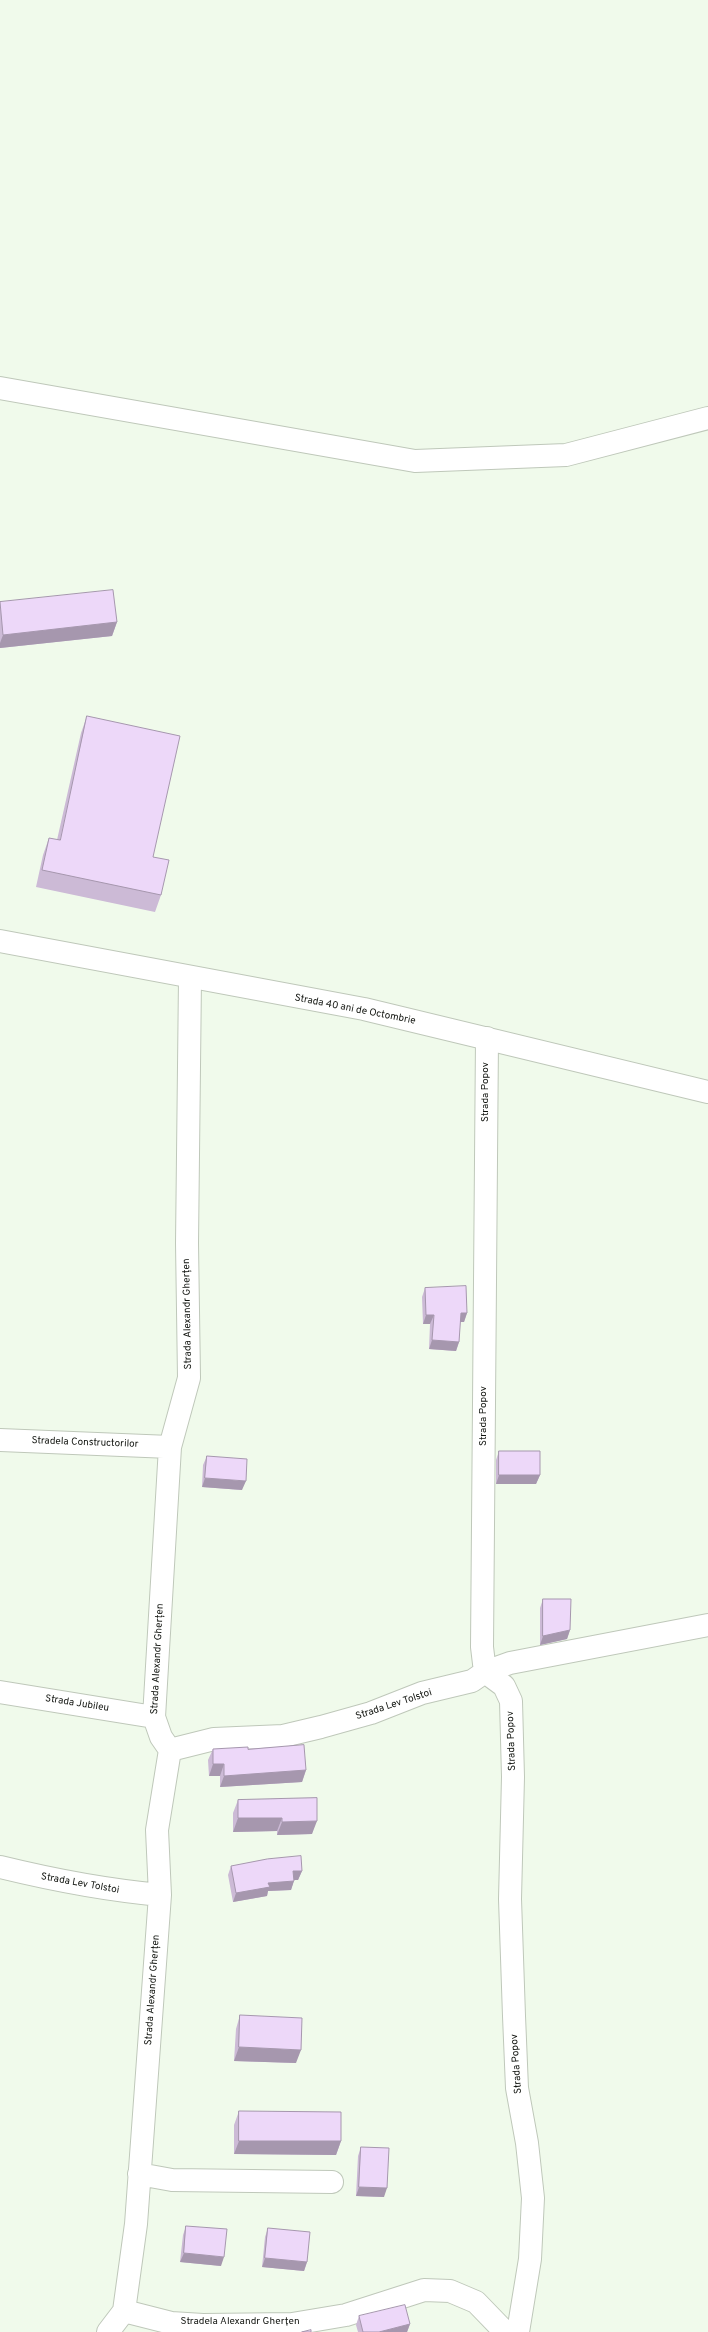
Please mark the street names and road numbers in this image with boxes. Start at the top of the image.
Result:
street label: Strada 40 ani de Octombrie [294,992,416,1028]
street label: Strada Popov [480,1062,492,1122]
street label: Strada Alexandr Gherțen [181,1258,195,1370]
street label: Strada Popov [478,1386,490,1446]
street label: Stradela Constructorilor [31,1435,139,1451]
street label: Strada Alexandr Gherțen [149,1603,167,1715]
street label: Strada Lev Tolstoi [354,1687,434,1723]
street label: Strada Jubileu [44,1693,110,1715]
street label: Strada Popov [505,1711,519,1771]
street label: Strada Lev Tolstoi [40,1871,120,1897]
street label: Strada Alexandr Gherțen [143,1934,163,2046]
street label: Strada Popov [509,2034,525,2094]
street label: Stradela Alexandr Gherțen [180,2316,300,2328]

